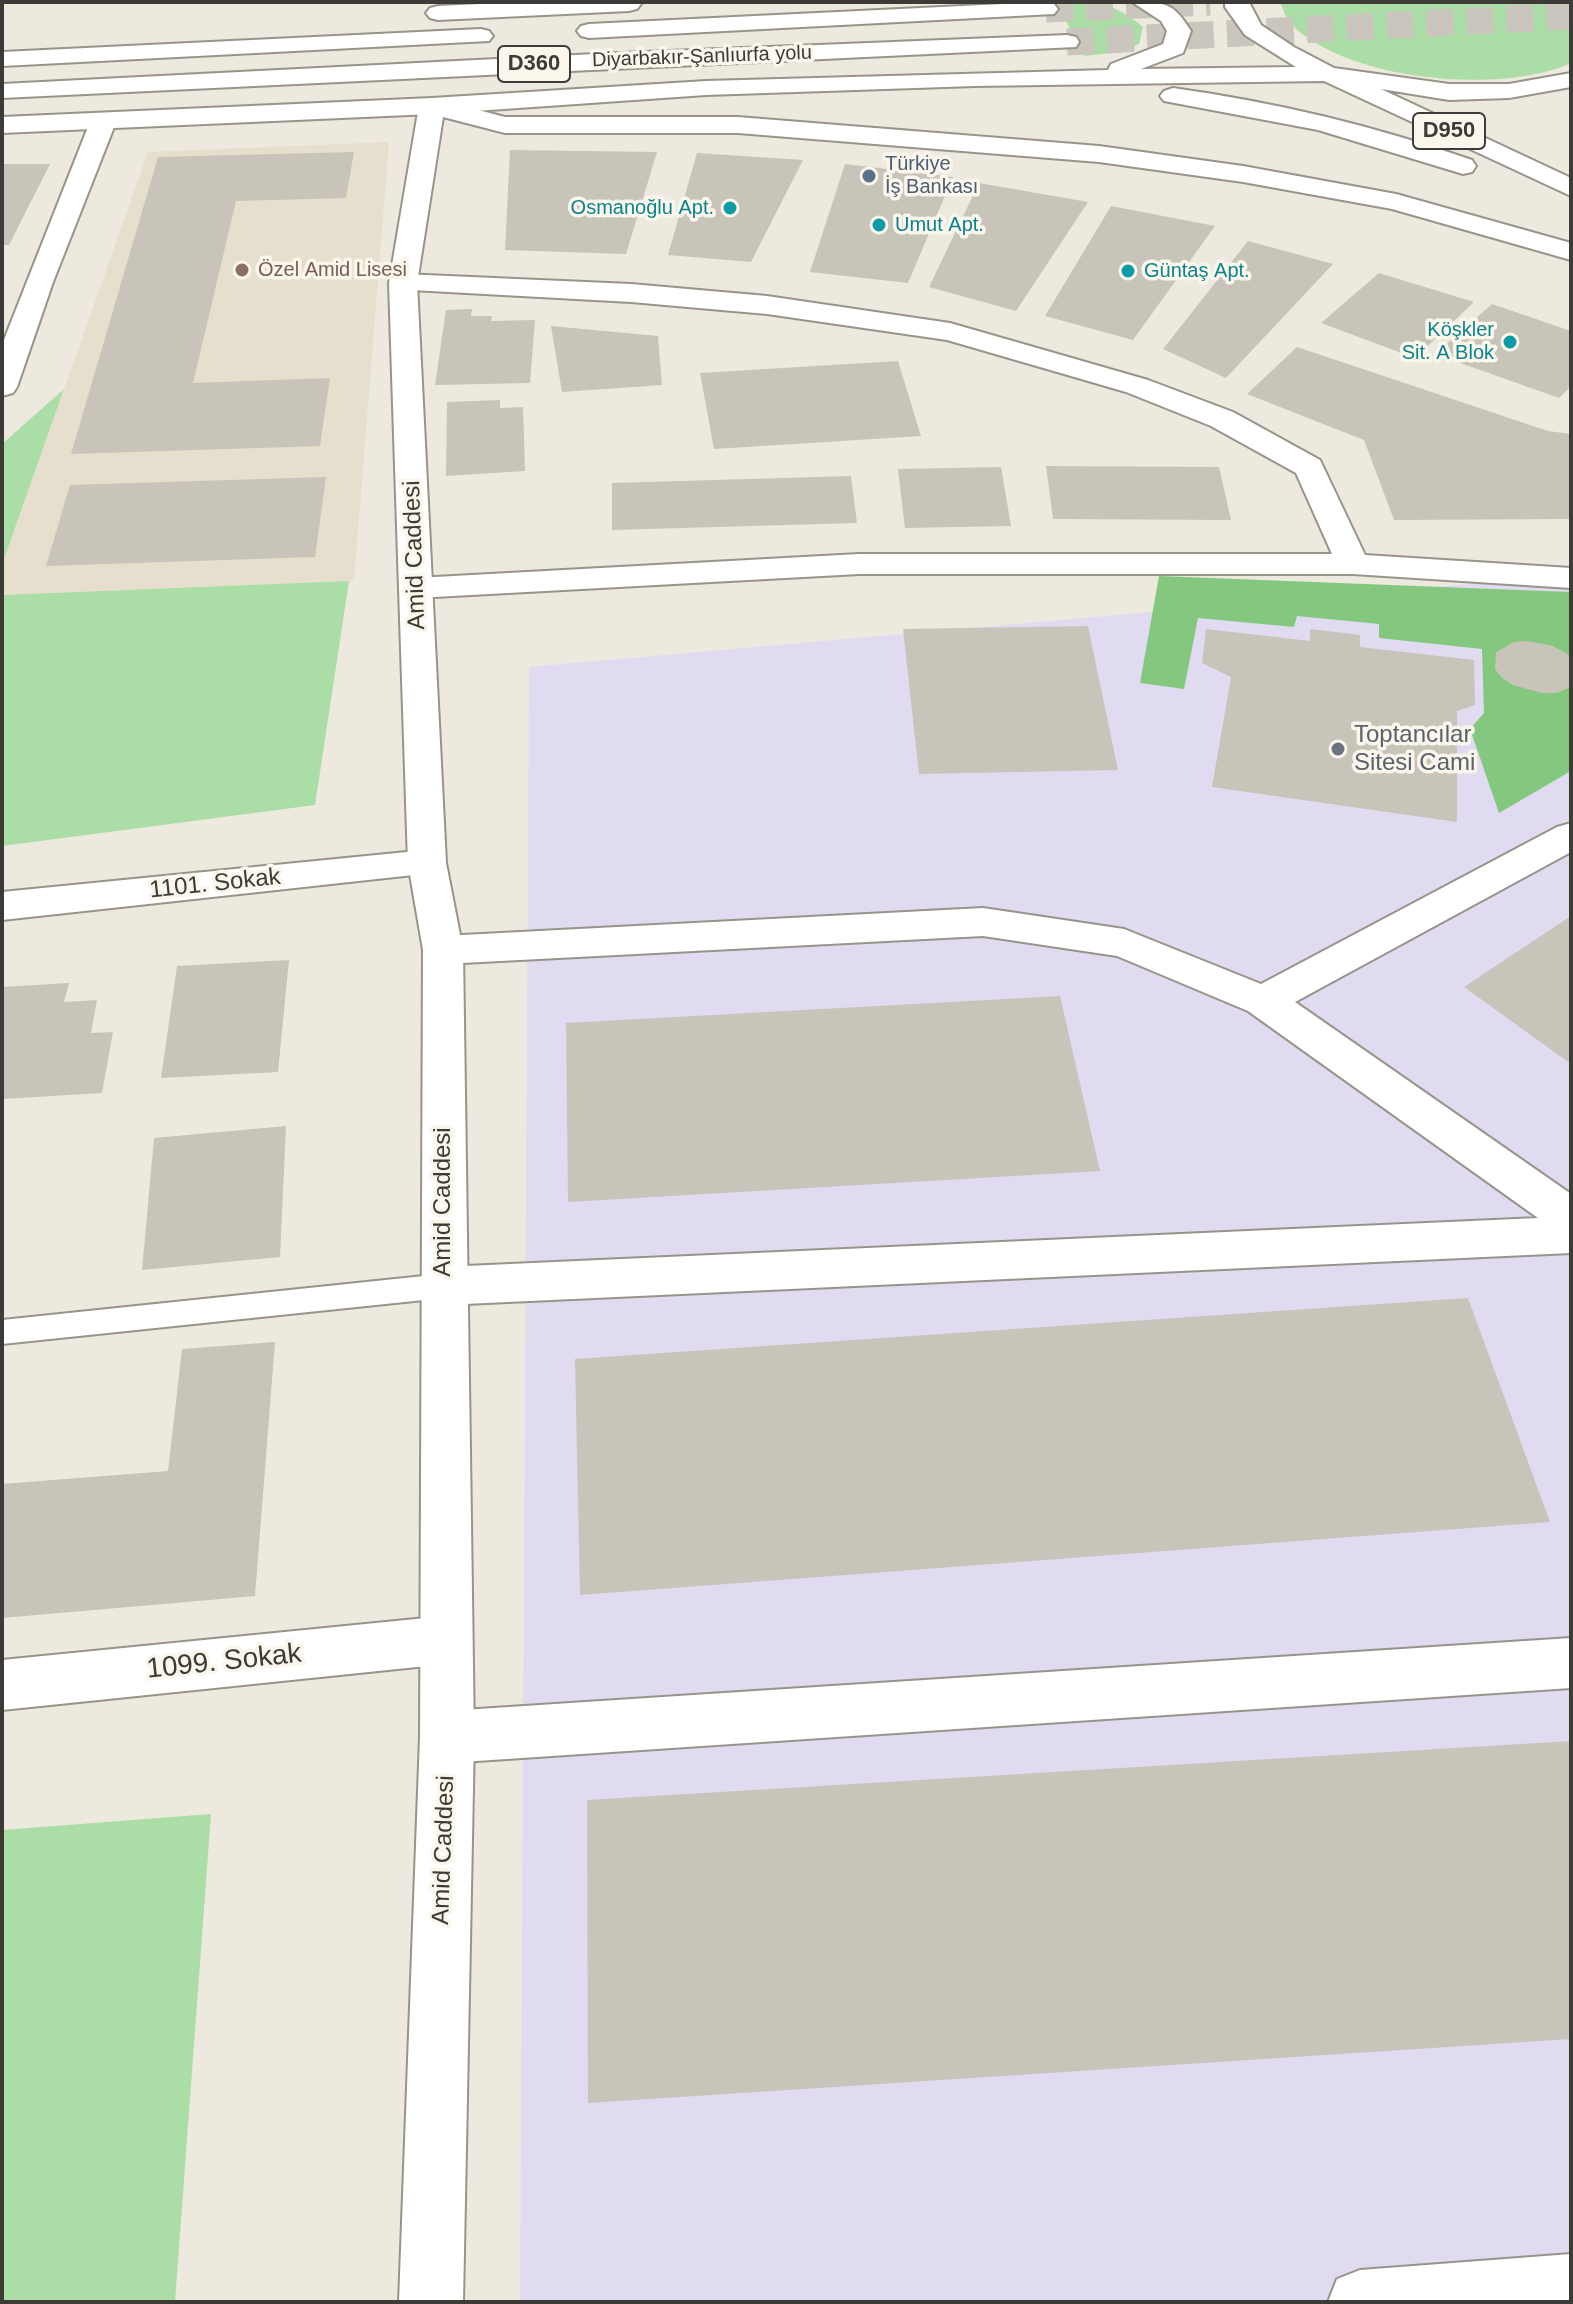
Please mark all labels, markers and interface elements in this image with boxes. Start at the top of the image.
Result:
street label: Diyarbakır-Şanlıurfa yolu [592,41,812,73]
road number: D360 [498,46,570,82]
road number: D950 [1413,113,1485,149]
place label: Türkiye İş Bankası [885,152,978,199]
marker: Türkiye İş Bankası [860,167,878,185]
place label: Osmanoğlu Apt. [571,196,714,220]
marker: Osmanoğlu Apt. [721,199,739,217]
place label: Umut Apt. [895,213,984,237]
marker: Umut Apt. [870,216,888,234]
place label: Özel Amid Lisesi [258,258,407,282]
place label: Güntaş Apt. [1144,259,1250,283]
marker: Özel Amid Lisesi [233,261,251,279]
marker: Güntaş Apt. [1119,262,1137,280]
place label: Köşkler Sit. A Blok [1402,318,1494,365]
marker: Köşkler Sit. A Blok [1501,333,1519,351]
street label: Amid Caddesi [398,480,432,630]
place label: Toptancılar Sitesi Cami [1354,721,1475,777]
marker: Toptancılar Sitesi Cami [1329,740,1347,758]
street label: 1101. Sokak [148,863,282,905]
street label: Amid Caddesi [429,1127,457,1277]
street label: 1099. Sokak [145,1637,303,1687]
street label: Amid Caddesi [427,1775,461,1925]

